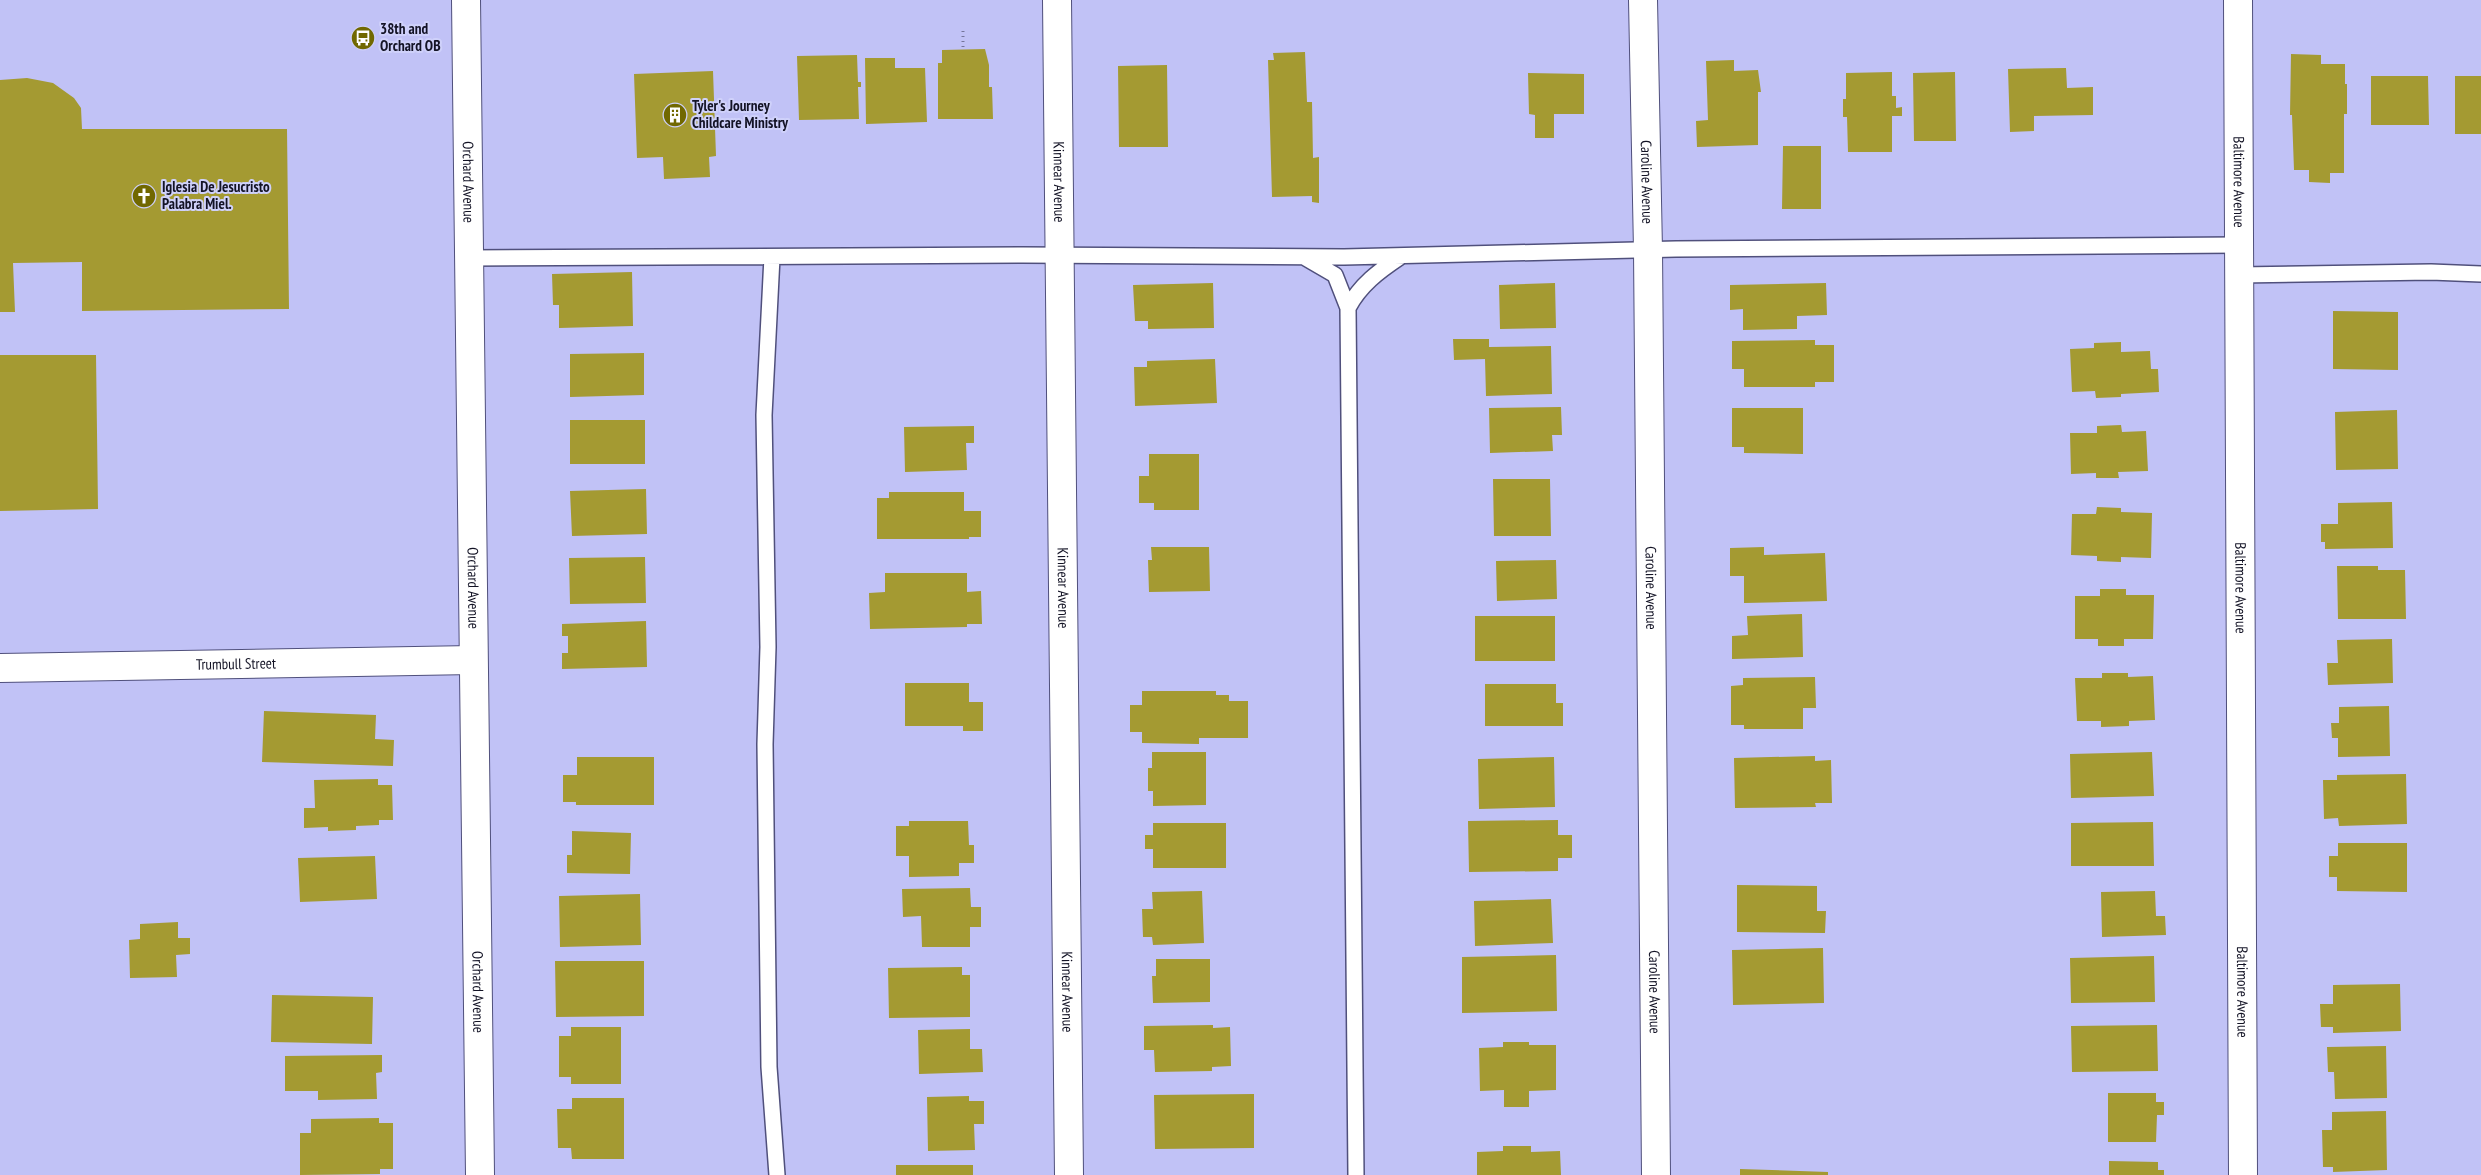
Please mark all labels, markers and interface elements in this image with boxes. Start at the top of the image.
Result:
place label: 38th and Orchard OB [380,19,440,55]
bus stop icon: 38th and Orchard OB [350,25,376,51]
place label: Tyler's Journey Childcare Ministry [692,96,789,132]
building icon: Tyler's Journey Childcare Ministry [662,102,688,128]
street label: Baltimore Avenue [2230,136,2249,228]
street label: Caroline Avenue [1637,140,1657,224]
street label: Orchard Avenue [459,141,479,223]
street label: Kinnear Avenue [1049,141,1069,223]
place label: Iglesia De Jesucristo Palabra Miel. [162,177,270,213]
church icon: Iglesia De Jesucristo Palabra Miel. [131,183,157,209]
street label: Baltimore Avenue [2231,542,2251,634]
street label: Caroline Avenue [1642,546,1661,630]
street label: Orchard Avenue [464,547,483,629]
street label: Kinnear Avenue [1054,547,1073,629]
street label: Trumbull Street [196,653,276,674]
street label: Baltimore Avenue [2233,946,2252,1038]
street label: Caroline Avenue [1645,950,1665,1034]
street label: Orchard Avenue [468,951,488,1033]
street label: Kinnear Avenue [1058,951,1078,1033]

